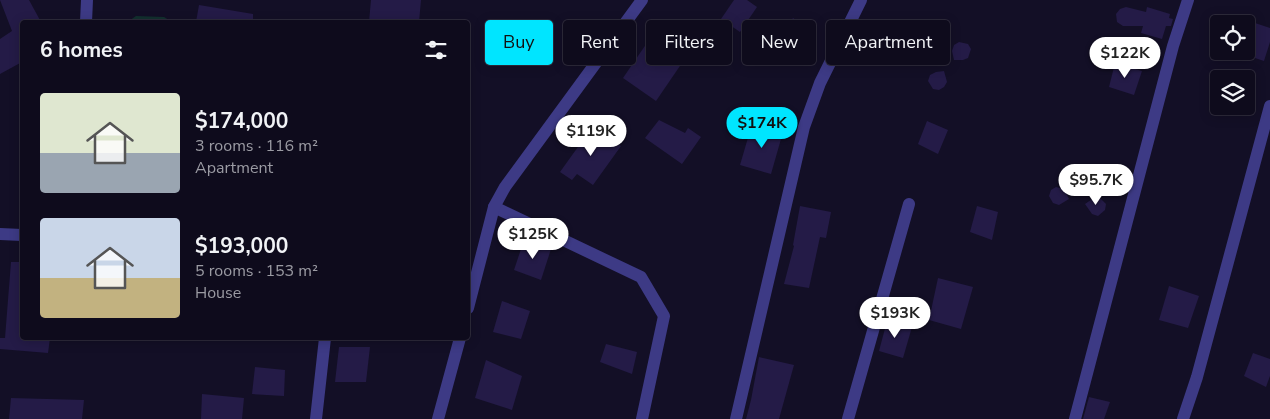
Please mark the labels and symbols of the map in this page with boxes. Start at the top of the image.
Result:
pin: $122K [1090,36,1160,79]
pin: $174K [727,106,797,149]
pin: $119K [556,114,626,157]
pin: $95.7K [1055,164,1137,206]
pin: $125K [498,218,568,260]
pin: $193K [860,296,930,339]

